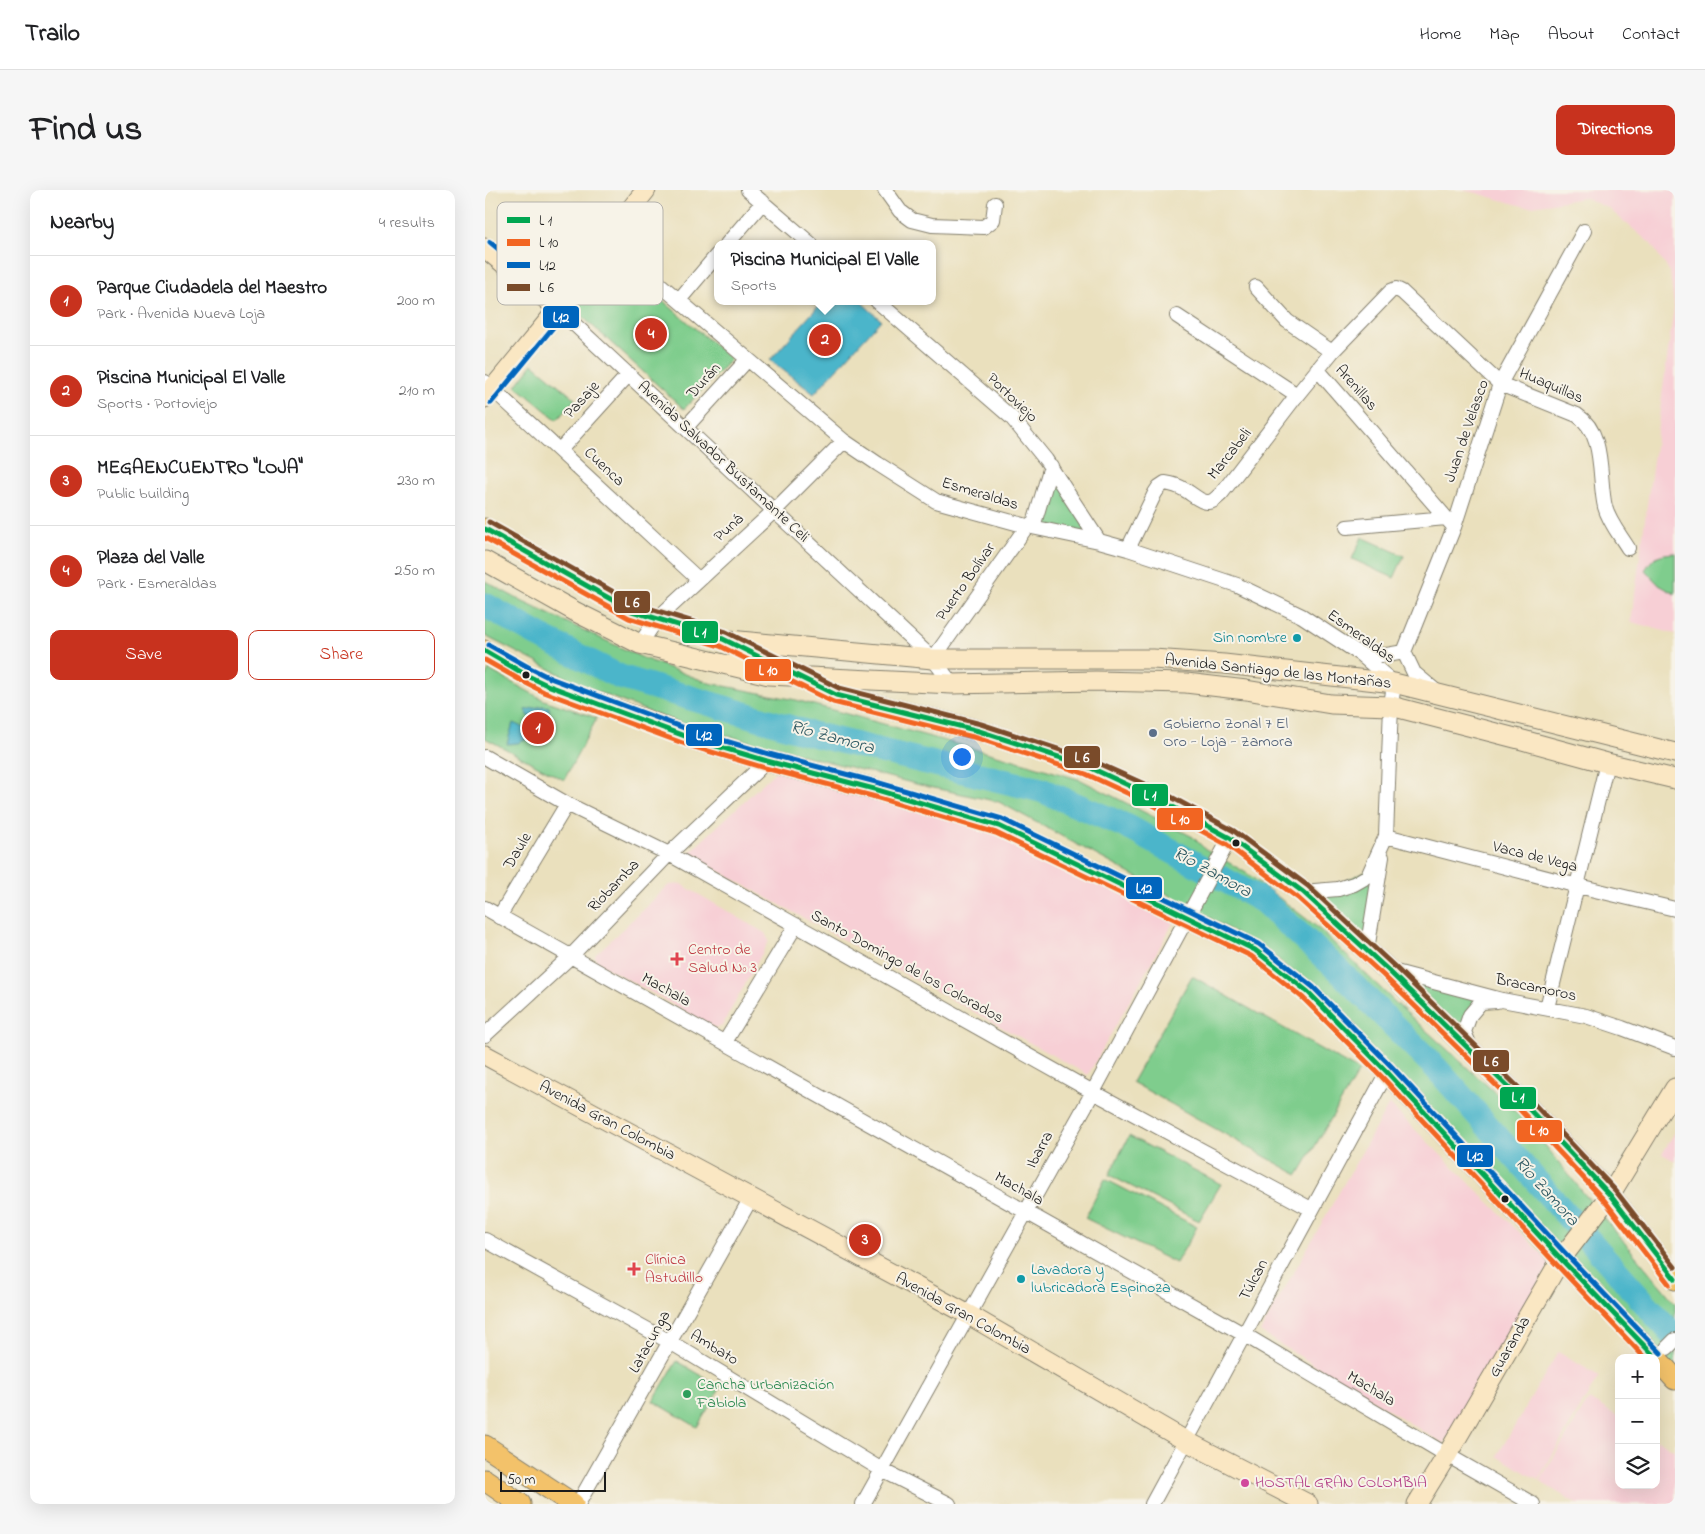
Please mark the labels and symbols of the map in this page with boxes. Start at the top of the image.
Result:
legend [497,202,663,305]
text: L 1 [539,211,553,232]
text: L 10 [539,233,558,254]
text: L12 [539,256,556,277]
text: L 6 [539,278,554,299]
line badge: L12 [542,305,580,329]
text: L12 [553,308,569,329]
pin: 4 [635,315,667,353]
pin: 2 [809,321,841,359]
street label: Durán [680,357,727,405]
street label: Arenillas [1329,359,1383,417]
street label: Huaquillas [1515,362,1587,410]
street label: Portoviejo [981,367,1043,429]
street label: Pasaje [558,375,606,424]
street label: Avenida Salvador Bustamante Celi [632,376,815,549]
street label: Juan de Velasco [1438,376,1496,486]
street label: Marcabeli [1202,423,1258,485]
street label: Cuenca [578,442,630,492]
street label: Esmeraldas [938,471,1022,517]
street label: Puná [709,508,749,548]
street label: Puerto Bolívar [930,538,1002,626]
line badge: L 6 [613,590,651,614]
text: L 6 [625,593,640,614]
street label: Esmeraldas [1322,604,1400,670]
line badge: L 1 [681,620,719,644]
text: L 1 [693,623,707,644]
place label: Sin nombre [1213,626,1288,650]
marker: Sin nombre [1291,632,1303,644]
street label: Avenida Santiago de las Montañas [1164,648,1392,696]
line badge: L 10 [744,658,792,682]
text: L 10 [758,661,778,682]
unlabelled marker [521,670,531,680]
pin: 1 [522,709,554,747]
place label: Gobierno Zonal 7 El Oro - Loja - Zamora [1163,712,1293,754]
water label: Río Zamora [787,714,877,762]
line badge: L12 [685,723,723,747]
text: L12 [696,726,712,747]
marker: Gobierno Zonal 7 El Oro - Loja - Zamora [1147,727,1159,739]
your location [949,744,975,770]
line badge: L 6 [1063,745,1101,769]
text: L 6 [1075,748,1090,769]
line badge: L 1 [1131,783,1169,807]
text: L 1 [1143,786,1157,807]
line badge: L 10 [1156,807,1204,831]
text: L 10 [1170,810,1190,831]
street label: Daule [497,827,539,875]
street label: Vaca de Vega [1489,835,1580,879]
unlabelled marker [1231,838,1241,848]
water label: Río Zamora [1168,841,1256,905]
street label: Riobamba [582,854,646,918]
line badge: L12 [1125,876,1163,900]
text: L12 [1136,879,1152,900]
street label: Santo Domingo de los Colorados [806,904,1008,1030]
place label: Centro de Salud Nº 3 [688,938,757,980]
marker: Centro de Salud Nº 3 [670,952,684,966]
street label: Machala [637,967,695,1013]
street label: Bracamoros [1492,968,1579,1008]
line badge: L 6 [1472,1049,1510,1073]
text: L 6 [1484,1052,1499,1073]
street label: Avenida Gran Colombia [534,1075,680,1167]
line badge: L 1 [1499,1086,1537,1110]
text: L 1 [1511,1088,1525,1109]
line badge: L 10 [1516,1119,1563,1143]
text: L 10 [1529,1121,1549,1142]
street label: Ibarra [1020,1127,1060,1173]
line badge: L12 [1456,1144,1494,1168]
text: L12 [1467,1147,1483,1168]
water label: Río Zamora [1508,1151,1584,1233]
street label: Machala [990,1166,1048,1212]
unlabelled marker [1500,1194,1510,1204]
pin: 3 [849,1221,881,1259]
place label: Clínica Astudillo [645,1248,703,1290]
street label: Túlcan [1233,1255,1275,1305]
place label: Lavadora y lubricadora Espinoza [1031,1258,1171,1300]
marker: Clínica Astudillo [627,1262,641,1276]
street label: Avenida Gran Colombia [891,1267,1035,1361]
marker: Lavadora y lubricadora Espinoza [1015,1273,1027,1285]
street label: Latacunga [623,1306,677,1378]
street label: Guaranda [1483,1312,1537,1382]
street label: Ambato [685,1324,743,1372]
street label: Machala [1342,1365,1400,1413]
place label: Cancha Urbanización Fabiola [696,1373,834,1415]
marker: Cancha Urbanización Fabiola [681,1388,693,1400]
scale bar [500,1469,606,1492]
place label: HOSTAL GRAN COLOMBIA [1255,1471,1427,1495]
marker: HOSTAL GRAN COLOMBIA [1239,1477,1251,1489]

